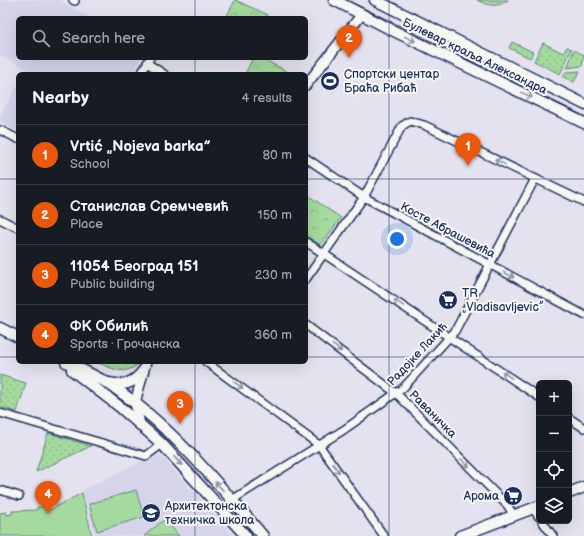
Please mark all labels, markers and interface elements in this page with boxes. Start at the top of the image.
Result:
street label: Булевар краља Александра [400,15,550,98]
search box [16,16,308,60]
pin: 2 [336,25,362,58]
icon: search [30,27,52,49]
text: Search here [62,29,145,48]
one-way arrow [404,36,416,43]
place label: Спортски центар Браћа Рибаћ [344,67,439,96]
sports icon: Спортски центар Браћа Рибаћ [319,70,341,92]
text: Nearby [32,88,89,108]
text: 4 results [242,90,292,106]
one-way arrow [521,92,533,99]
pin: 1 [455,133,481,166]
text: Vrtić „Nojeva barka” [70,137,211,156]
text: 1 [42,147,48,163]
text: 80 m [263,147,292,163]
text: School [70,156,110,172]
one-way arrow [494,158,506,165]
text: Станислав Сремчевић [70,197,229,216]
street label: Косте Абрашевића [398,199,498,262]
text: 2 [41,207,49,223]
text: 150 m [258,207,292,223]
text: Place [70,216,103,232]
your location [387,229,407,249]
text: 11054 Београд 151 [70,257,199,276]
text: 3 [41,267,49,283]
text: 230 m [255,267,292,283]
one-way arrow [503,272,515,279]
text: Public building [70,276,155,292]
place label: TR „Vladisavljevic” [462,286,544,315]
supermarket icon: TR „Vladisavljevic” [437,289,459,311]
one-way arrow [394,299,405,307]
text: ФК Обилић [70,317,148,336]
street label: Радојке Лакић [384,320,451,389]
text: 4 [41,327,49,343]
text: 360 m [254,327,292,343]
text: Sports · Грочанска [70,336,180,352]
one-way arrow [332,344,343,353]
one-way arrow [501,371,513,379]
map controls [536,380,572,524]
button: + [536,380,572,416]
one-way arrow [232,381,243,389]
street label: Раваничка [406,387,460,441]
pin: 3 [167,391,193,424]
button: − [536,416,572,452]
button: locate [536,452,572,488]
one-way arrow [173,456,183,466]
one-way arrow [460,458,470,468]
one-way arrow [332,463,340,474]
pin: 4 [35,481,61,514]
one-way arrow [214,481,224,491]
supermarket icon: Арома [502,485,524,507]
button: layers [536,488,572,524]
place label: Арома [463,489,499,504]
place label: Архитектонска техничка школа [164,499,254,528]
school or university icon: Архитектонска техничка школа [140,502,162,524]

